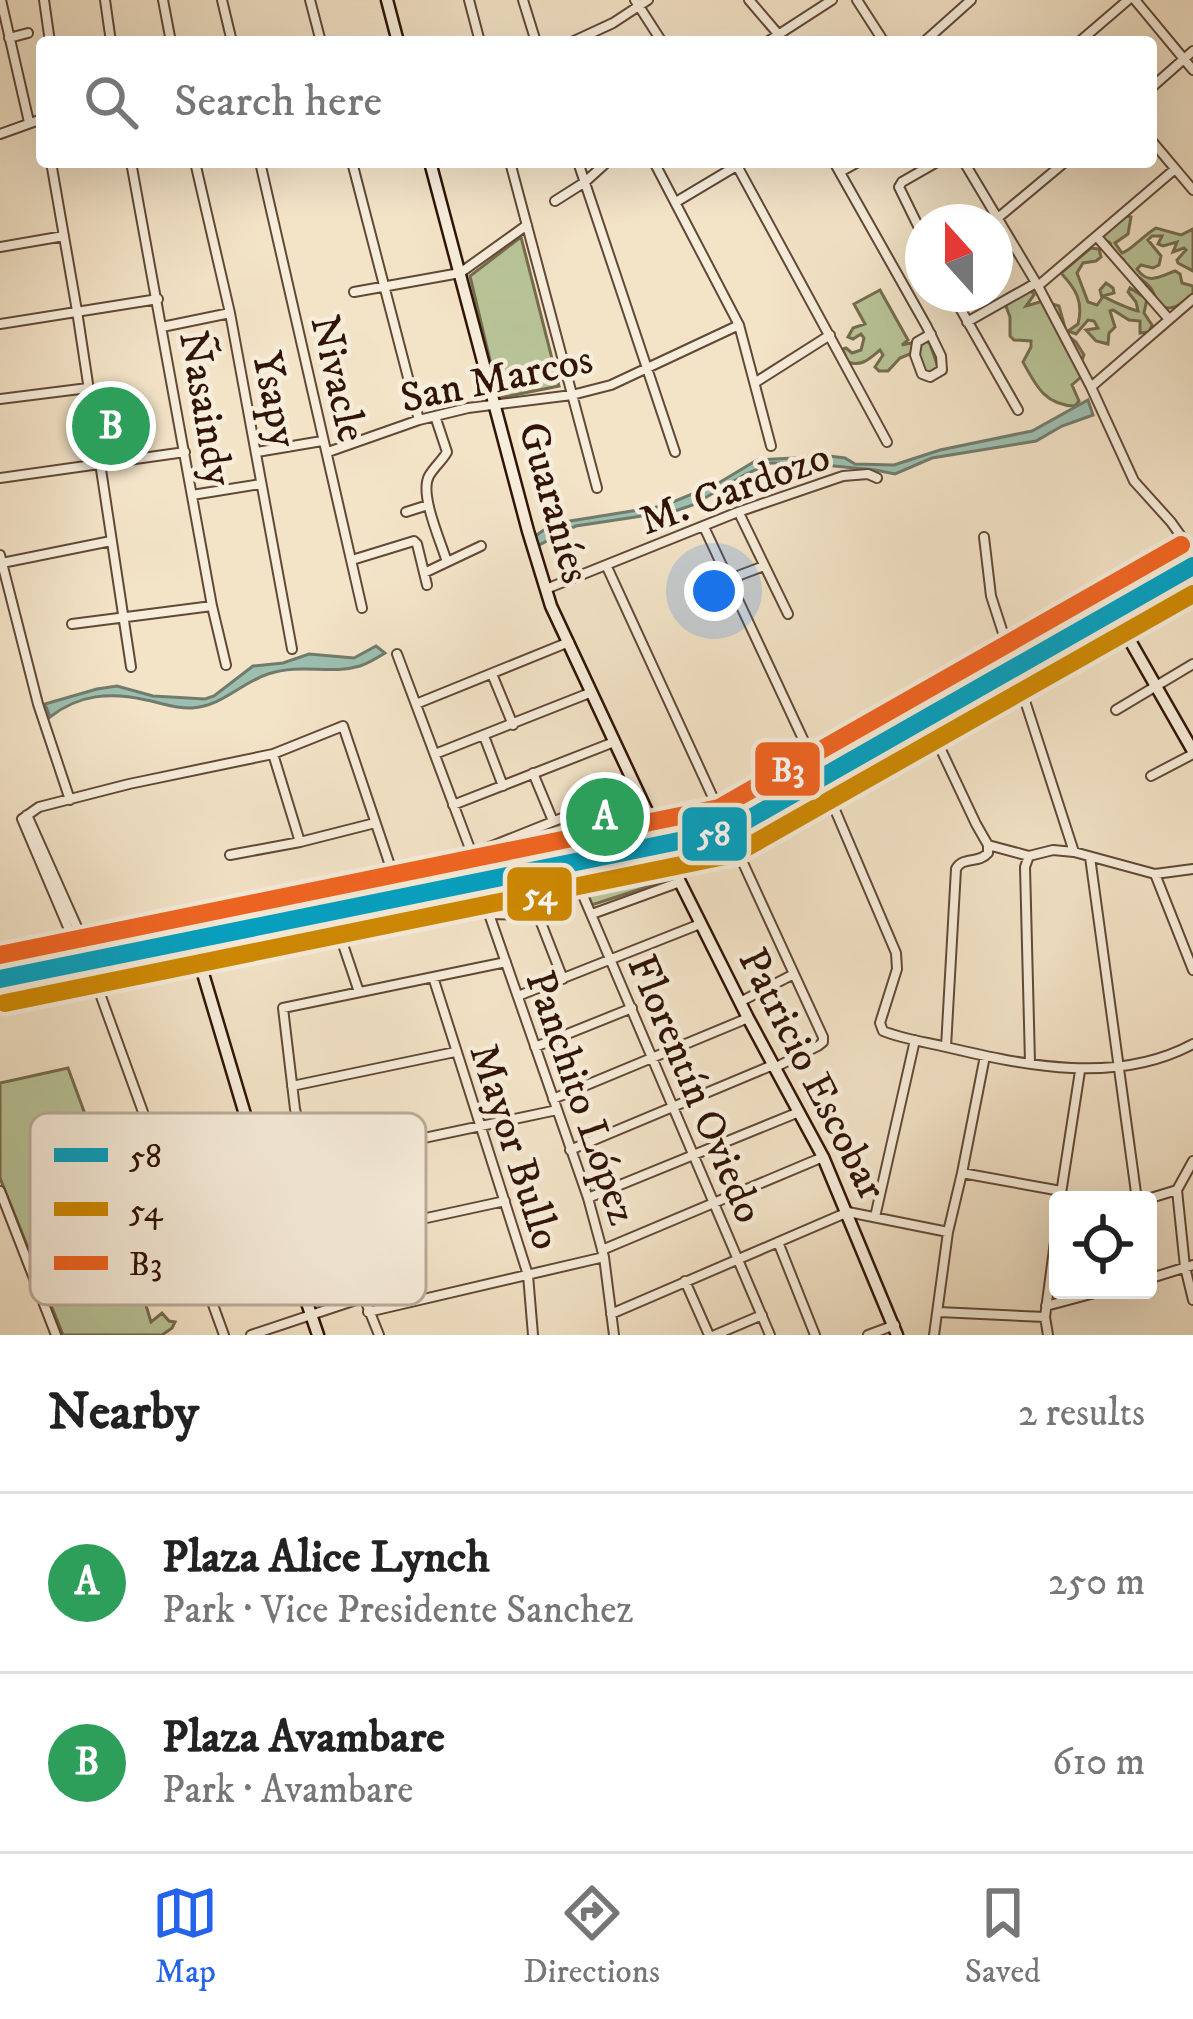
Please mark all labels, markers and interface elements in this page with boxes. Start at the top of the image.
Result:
search box [36,36,1157,168]
icon: search [78,69,144,135]
text: Search here [174,74,382,130]
north arrow [905,204,1013,312]
street label: Nivacle [297,310,377,447]
street label: Ñasaindy [166,327,245,491]
street label: San Marcos [396,334,597,426]
street label: Ysapy [239,347,309,453]
pin: B [72,381,150,471]
street label: Guaraníes [505,416,601,589]
street label: M. Cardozo [633,431,837,548]
your location [684,561,744,621]
line badge: B3 [753,740,822,798]
text: B3 [771,751,805,792]
pin: A [566,772,644,862]
line badge: 58 [680,805,749,863]
text: 58 [697,815,730,856]
line badge: 54 [505,865,574,923]
text: 54 [522,875,559,916]
street label: Patricio Escobar [726,940,897,1209]
street label: Florentín Oviedo [614,947,774,1231]
street label: Panchito López [512,964,648,1232]
street label: Mayor Bullo [457,1038,572,1256]
legend [30,1113,426,1305]
text: 58 [129,1137,162,1178]
text: 54 [129,1191,164,1232]
map controls [1049,1191,1157,1299]
button: locate [1049,1191,1157,1299]
text: B3 [129,1245,162,1286]
text: Nearby [48,1381,199,1445]
text: 2 results [1018,1389,1145,1438]
text: Plaza Alice Lynch [162,1530,490,1586]
text: A [75,1558,99,1607]
text: 250 m [1048,1558,1145,1607]
text: Park · Vice Presidente Sanchez [162,1586,633,1635]
text: Plaza Avambare [162,1710,445,1766]
text: B [75,1738,99,1787]
text: 610 m [1052,1738,1145,1787]
text: Park · Avambare [162,1766,413,1815]
tab: Map [152,1880,218,1993]
tab: Directions [523,1880,660,1993]
tab: Saved [965,1880,1041,1993]

